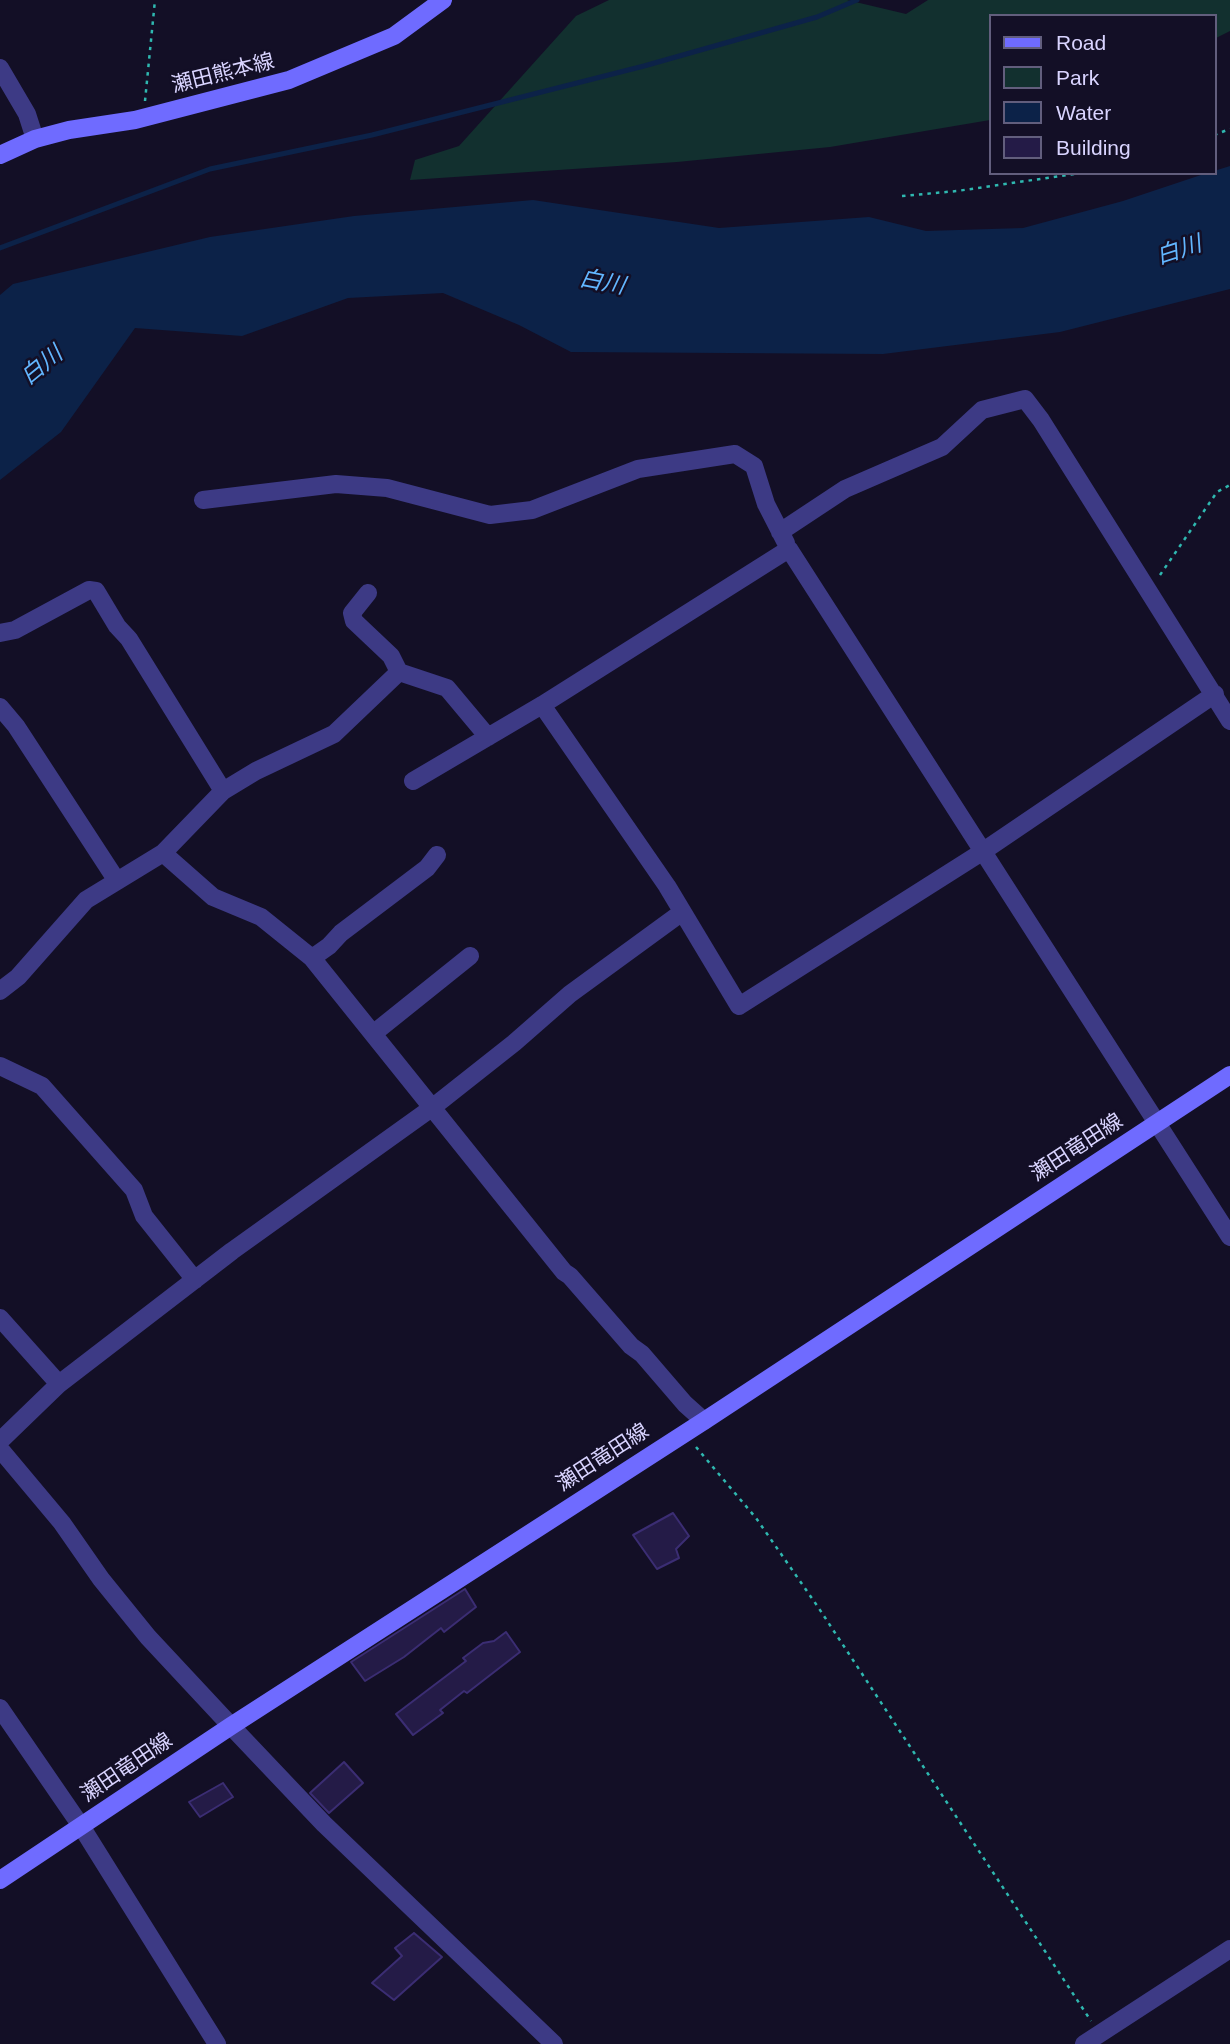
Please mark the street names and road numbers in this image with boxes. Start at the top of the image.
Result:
street label: 瀬田熊本線 [169,49,277,99]
street label: 瀬田竜田線 [1026,1109,1128,1187]
street label: 瀬田竜田線 [552,1419,654,1497]
street label: 瀬田竜田線 [76,1728,178,1808]

